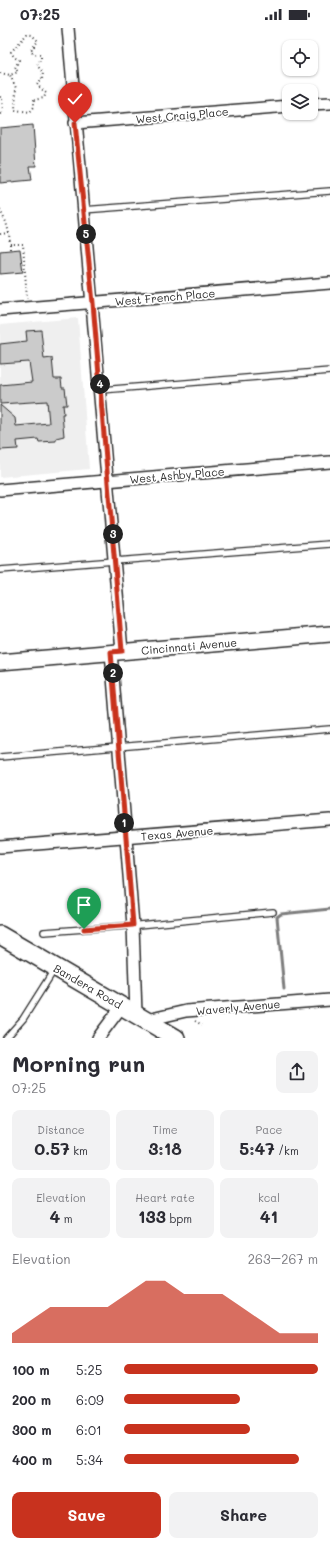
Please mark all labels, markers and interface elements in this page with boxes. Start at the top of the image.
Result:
text: 07:25 [20,4,60,24]
map controls [282,40,318,120]
button: locate [282,40,318,76]
pin [58,82,92,123]
button: layers [282,84,318,120]
icon: check [64,88,86,110]
street label: West Craig Place [135,103,229,127]
pin: 5 [76,224,96,244]
text: 5 [83,226,89,241]
street label: West French Place [114,285,216,309]
pin: 4 [90,374,110,394]
text: 4 [97,376,103,391]
street label: West Ashby Place [129,463,225,487]
pin: 3 [103,524,123,544]
text: 3 [110,526,116,541]
street label: Cincinnati Avenue [141,634,238,658]
pin: 2 [103,663,123,683]
text: 2 [110,665,116,680]
pin: 1 [114,813,134,833]
text: 1 [122,815,126,830]
street label: Texas Avenue [140,822,214,844]
pin [67,888,101,929]
icon: arrive [73,894,95,916]
street label: Bandera Road [51,960,125,1012]
street label: Waverly Avenue [195,996,281,1018]
text: Morning run [12,1049,145,1078]
button: share [276,1051,318,1093]
text: 07:25 [12,1079,46,1096]
text: Distance [37,1122,85,1137]
text: Time [152,1122,178,1137]
text: Pace [256,1122,282,1137]
text: 0.57 [34,1137,70,1159]
text: 3:18 [148,1137,182,1159]
text: 5:47 [239,1137,275,1159]
text: km [70,1143,88,1158]
text: /km [275,1143,299,1158]
text: Elevation [36,1190,86,1205]
text: Heart rate [135,1190,195,1205]
text: kcal [258,1190,280,1205]
text: 4 [49,1205,60,1227]
text: 133 [138,1205,166,1227]
text: 41 [260,1205,278,1227]
text: m [60,1211,73,1226]
text: bpm [166,1211,192,1226]
text: Elevation [12,1250,70,1267]
text: 263–267 m [248,1250,318,1267]
text: 100 m [12,1361,49,1378]
text: 5:25 [76,1361,102,1378]
text: 200 m [12,1391,51,1408]
text: 6:09 [76,1391,104,1408]
text: 300 m [12,1421,52,1438]
text: 6:01 [76,1421,102,1438]
text: 400 m [12,1451,52,1468]
text: 5:34 [76,1451,103,1468]
button: Save [12,1492,161,1538]
button: Share [169,1492,318,1538]

